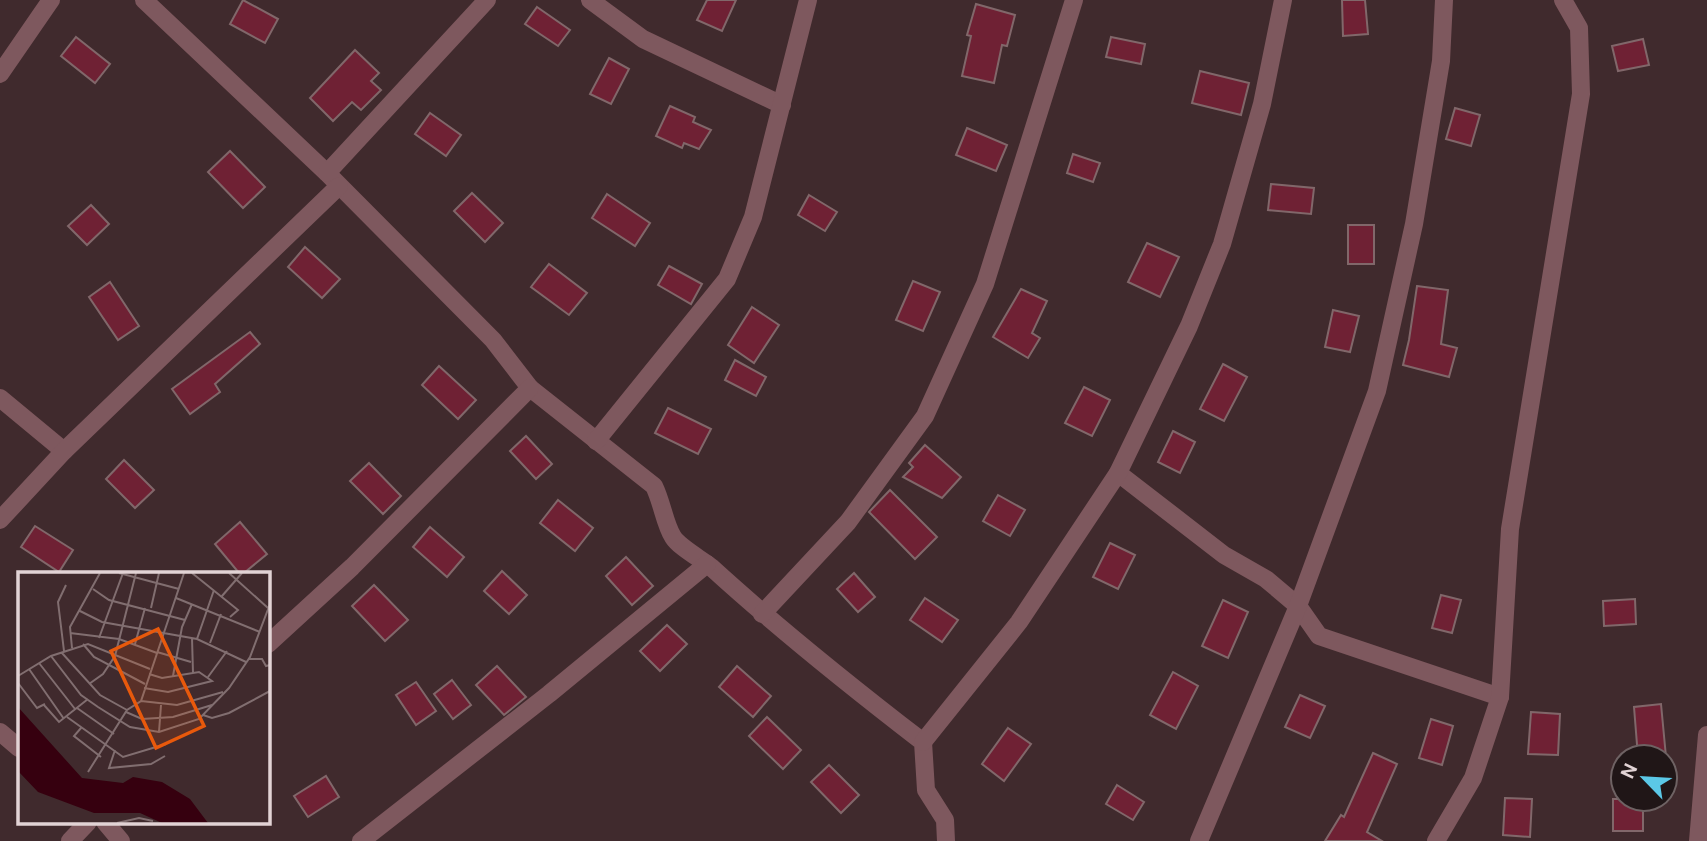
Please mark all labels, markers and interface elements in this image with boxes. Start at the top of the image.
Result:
inset map [18,572,270,824]
north arrow [1609,743,1679,813]
text: N [1615,759,1643,783]

